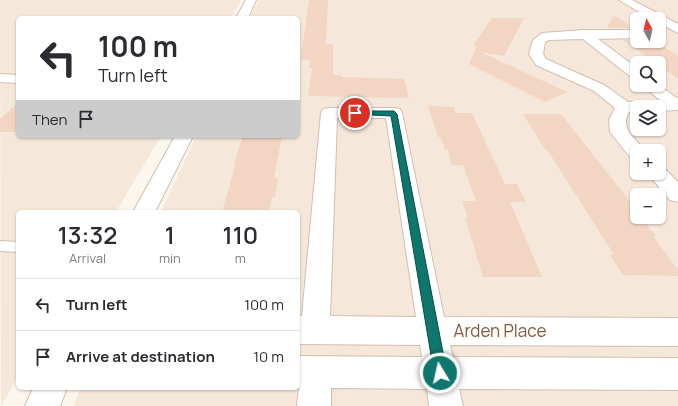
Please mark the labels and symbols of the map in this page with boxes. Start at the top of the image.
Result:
north arrow [630,12,666,48]
pin [338,96,372,130]
street label: Arden Place [454,319,546,342]
position arrow [419,352,461,394]

